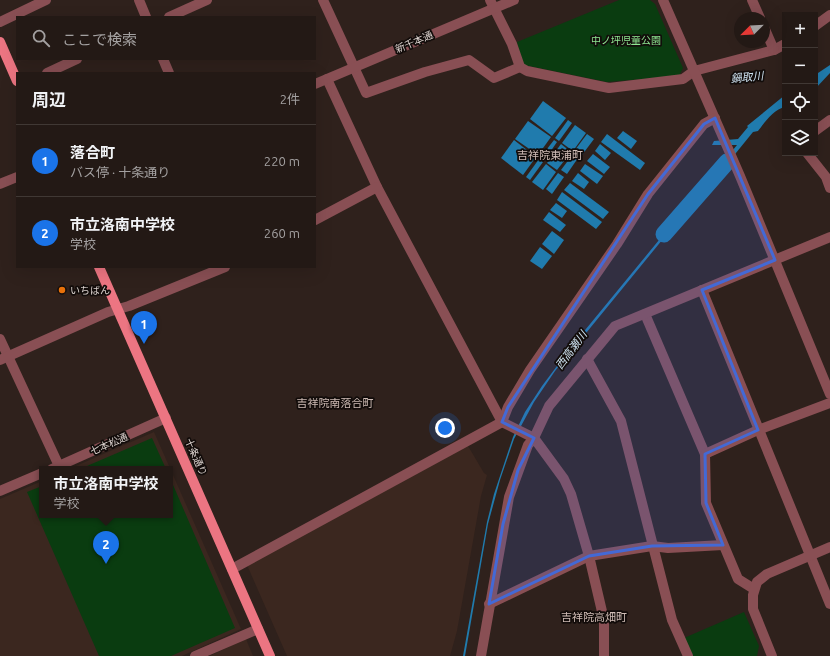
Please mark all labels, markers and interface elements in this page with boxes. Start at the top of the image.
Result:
north arrow [734,12,770,48]
map controls [782,12,818,156]
button: + [782,12,818,48]
search box [16,16,316,60]
icon: search [30,27,52,49]
street label: 新千本通 [393,29,435,55]
text: ここで検索 [62,31,137,48]
park label: 中ノ坪児童公園 [591,35,661,46]
button: − [782,48,818,84]
water label: 鍋取川 [730,69,765,84]
button: locate [782,84,818,120]
text: 周辺 [32,90,66,109]
text: 2件 [280,92,300,106]
button: layers [782,120,818,156]
text: 落合町 [70,144,115,161]
district label: 吉祥院東浦町 [517,149,583,161]
text: 1 [41,154,49,168]
text: 220 m [264,154,300,168]
text: バス停 · 十条通り [70,165,170,179]
text: 市立洛南中学校 [70,216,175,233]
text: 2 [41,226,49,240]
text: 260 m [264,226,300,240]
text: 学校 [70,237,96,251]
marker: いちばん [57,285,67,295]
place label: いちばん [70,285,110,296]
pin: 1 [131,311,157,344]
water label: 西高瀬川 [553,328,590,371]
district label: 吉祥院南落合町 [297,397,374,409]
your location [435,418,455,438]
street label: 七本松通 [88,431,130,457]
street label: 十条通り [183,436,209,478]
popup [39,466,173,518]
text: 市立洛南中学校 [53,475,159,492]
text: 学校 [53,496,80,510]
pin: 2 [93,531,119,564]
district label: 吉祥院高畑町 [561,611,627,623]

